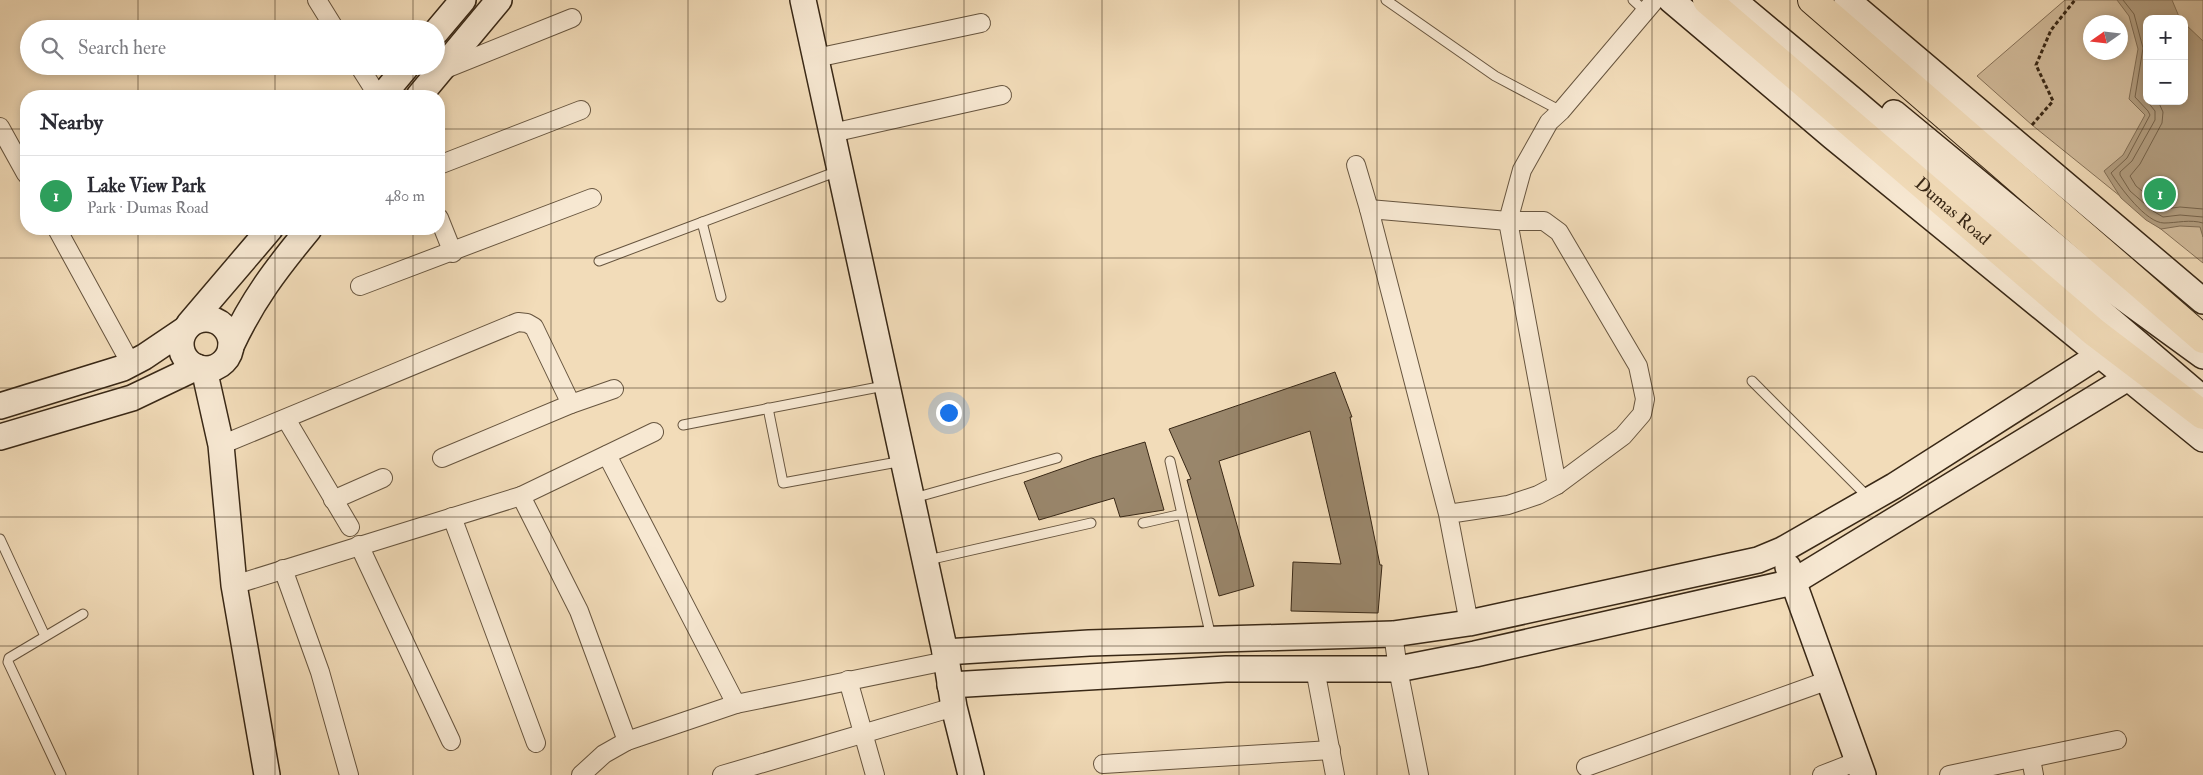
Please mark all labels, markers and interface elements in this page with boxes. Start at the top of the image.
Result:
north arrow [2083,15,2128,60]
map controls [2143,15,2188,105]
button: + [2143,15,2188,60]
search box [20,20,445,75]
icon: search [38,34,66,62]
text: Search here [78,36,166,60]
button: − [2143,60,2188,105]
text: Nearby [40,109,103,136]
street label: Dumas Road [1910,172,1996,250]
text: Lake View Park [87,174,206,198]
pin: 1 [2144,175,2176,213]
text: 1 [53,186,59,206]
text: 480 m [385,186,425,206]
text: Park · Dumas Road [87,198,209,218]
your location [936,400,962,426]

